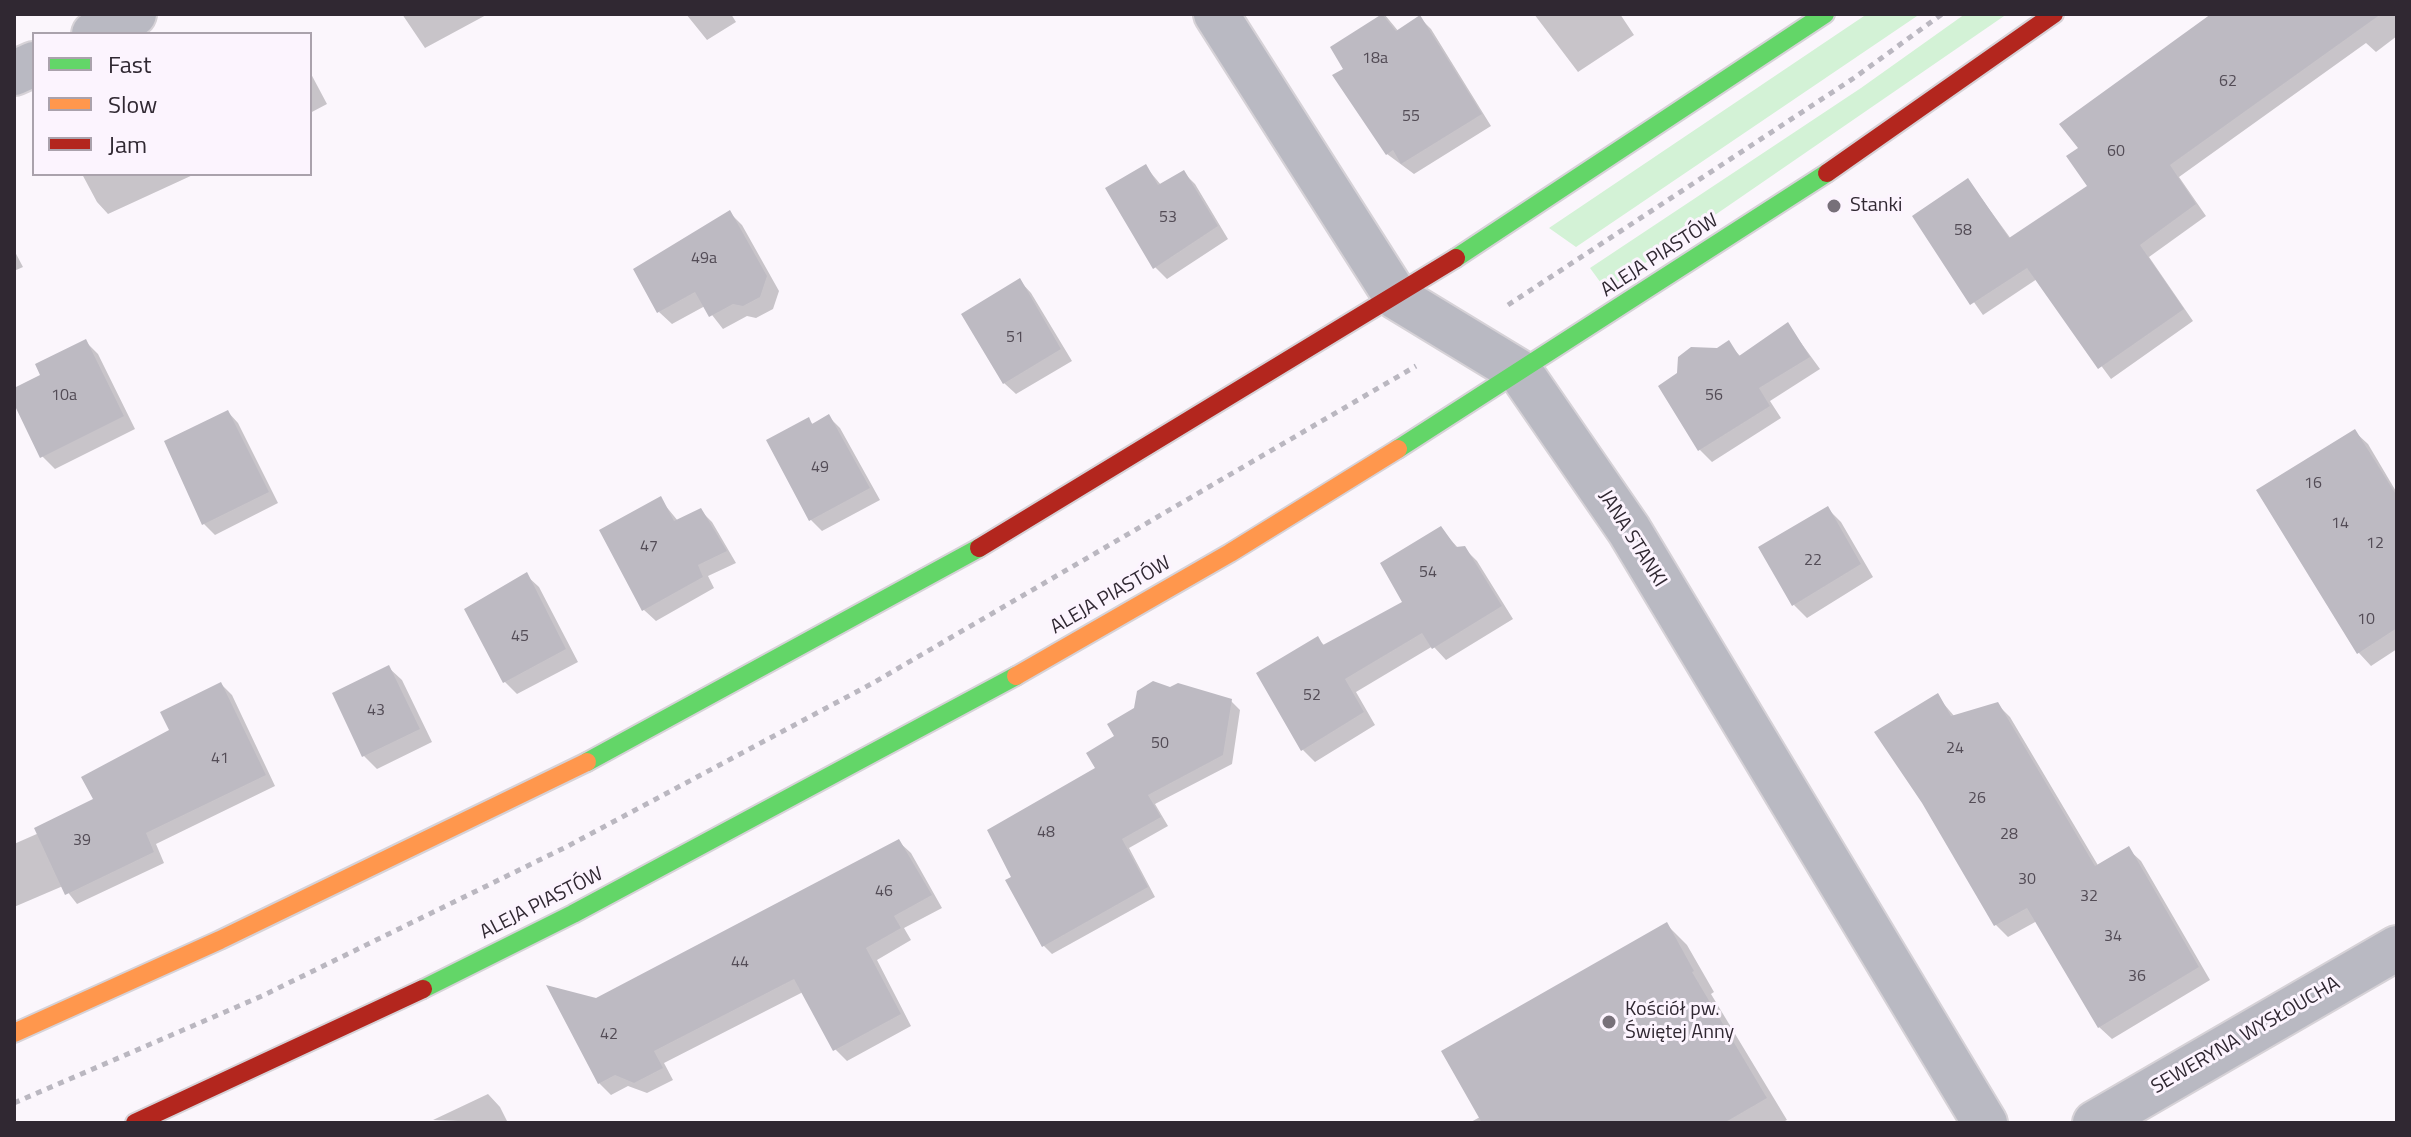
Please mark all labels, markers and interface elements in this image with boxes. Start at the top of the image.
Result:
legend [32,32,312,176]
text: Fast [108,46,151,82]
house number: 18a [1362,49,1388,69]
house number: 62 [2219,72,2237,92]
text: Slow [108,86,157,122]
house number: 55 [1402,107,1420,127]
text: Jam [108,126,147,162]
house number: 60 [2107,142,2125,162]
place label: Stanki [1850,194,1902,218]
marker: Stanki [1825,197,1843,215]
house number: 53 [1159,208,1177,228]
street label: ALEJA PIASTÓW [1597,209,1723,303]
house number: 58 [1954,221,1972,241]
house number: 49a [691,249,717,269]
house number: 51 [1006,328,1024,348]
house number: 10a [51,386,77,406]
house number: 56 [1705,386,1723,406]
house number: 49 [811,458,829,478]
house number: 16 [2304,474,2322,494]
street label: JANA STANKI [1593,486,1671,592]
house number: 14 [2331,514,2349,534]
house number: 12 [2366,534,2384,554]
house number: 47 [640,537,658,557]
house number: 22 [1804,551,1822,571]
street label: ALEJA PIASTÓW [1047,552,1175,640]
house number: 54 [1419,563,1437,583]
house number: 10 [2357,610,2375,630]
house number: 45 [511,627,529,647]
house number: 52 [1303,686,1321,706]
house number: 43 [367,701,385,721]
house number: 50 [1151,734,1169,754]
house number: 24 [1946,739,1964,759]
house number: 41 [211,749,229,769]
house number: 26 [1968,789,1986,809]
house number: 48 [1037,823,1055,843]
house number: 28 [2000,825,2018,845]
house number: 39 [73,831,91,851]
street label: ALEJA PIASTÓW [476,863,608,945]
house number: 30 [2018,870,2036,890]
house number: 46 [875,882,893,902]
house number: 32 [2080,887,2098,907]
house number: 34 [2104,927,2122,947]
house number: 44 [731,953,749,973]
house number: 36 [2128,967,2146,987]
street label: SEWERYNA WYSŁOUCHA [2147,972,2345,1100]
place label: Kościół pw. Świętej Anny [1625,998,1734,1045]
marker: Kościół pw. Świętej Anny [1600,1013,1618,1031]
house number: 42 [600,1025,618,1045]

